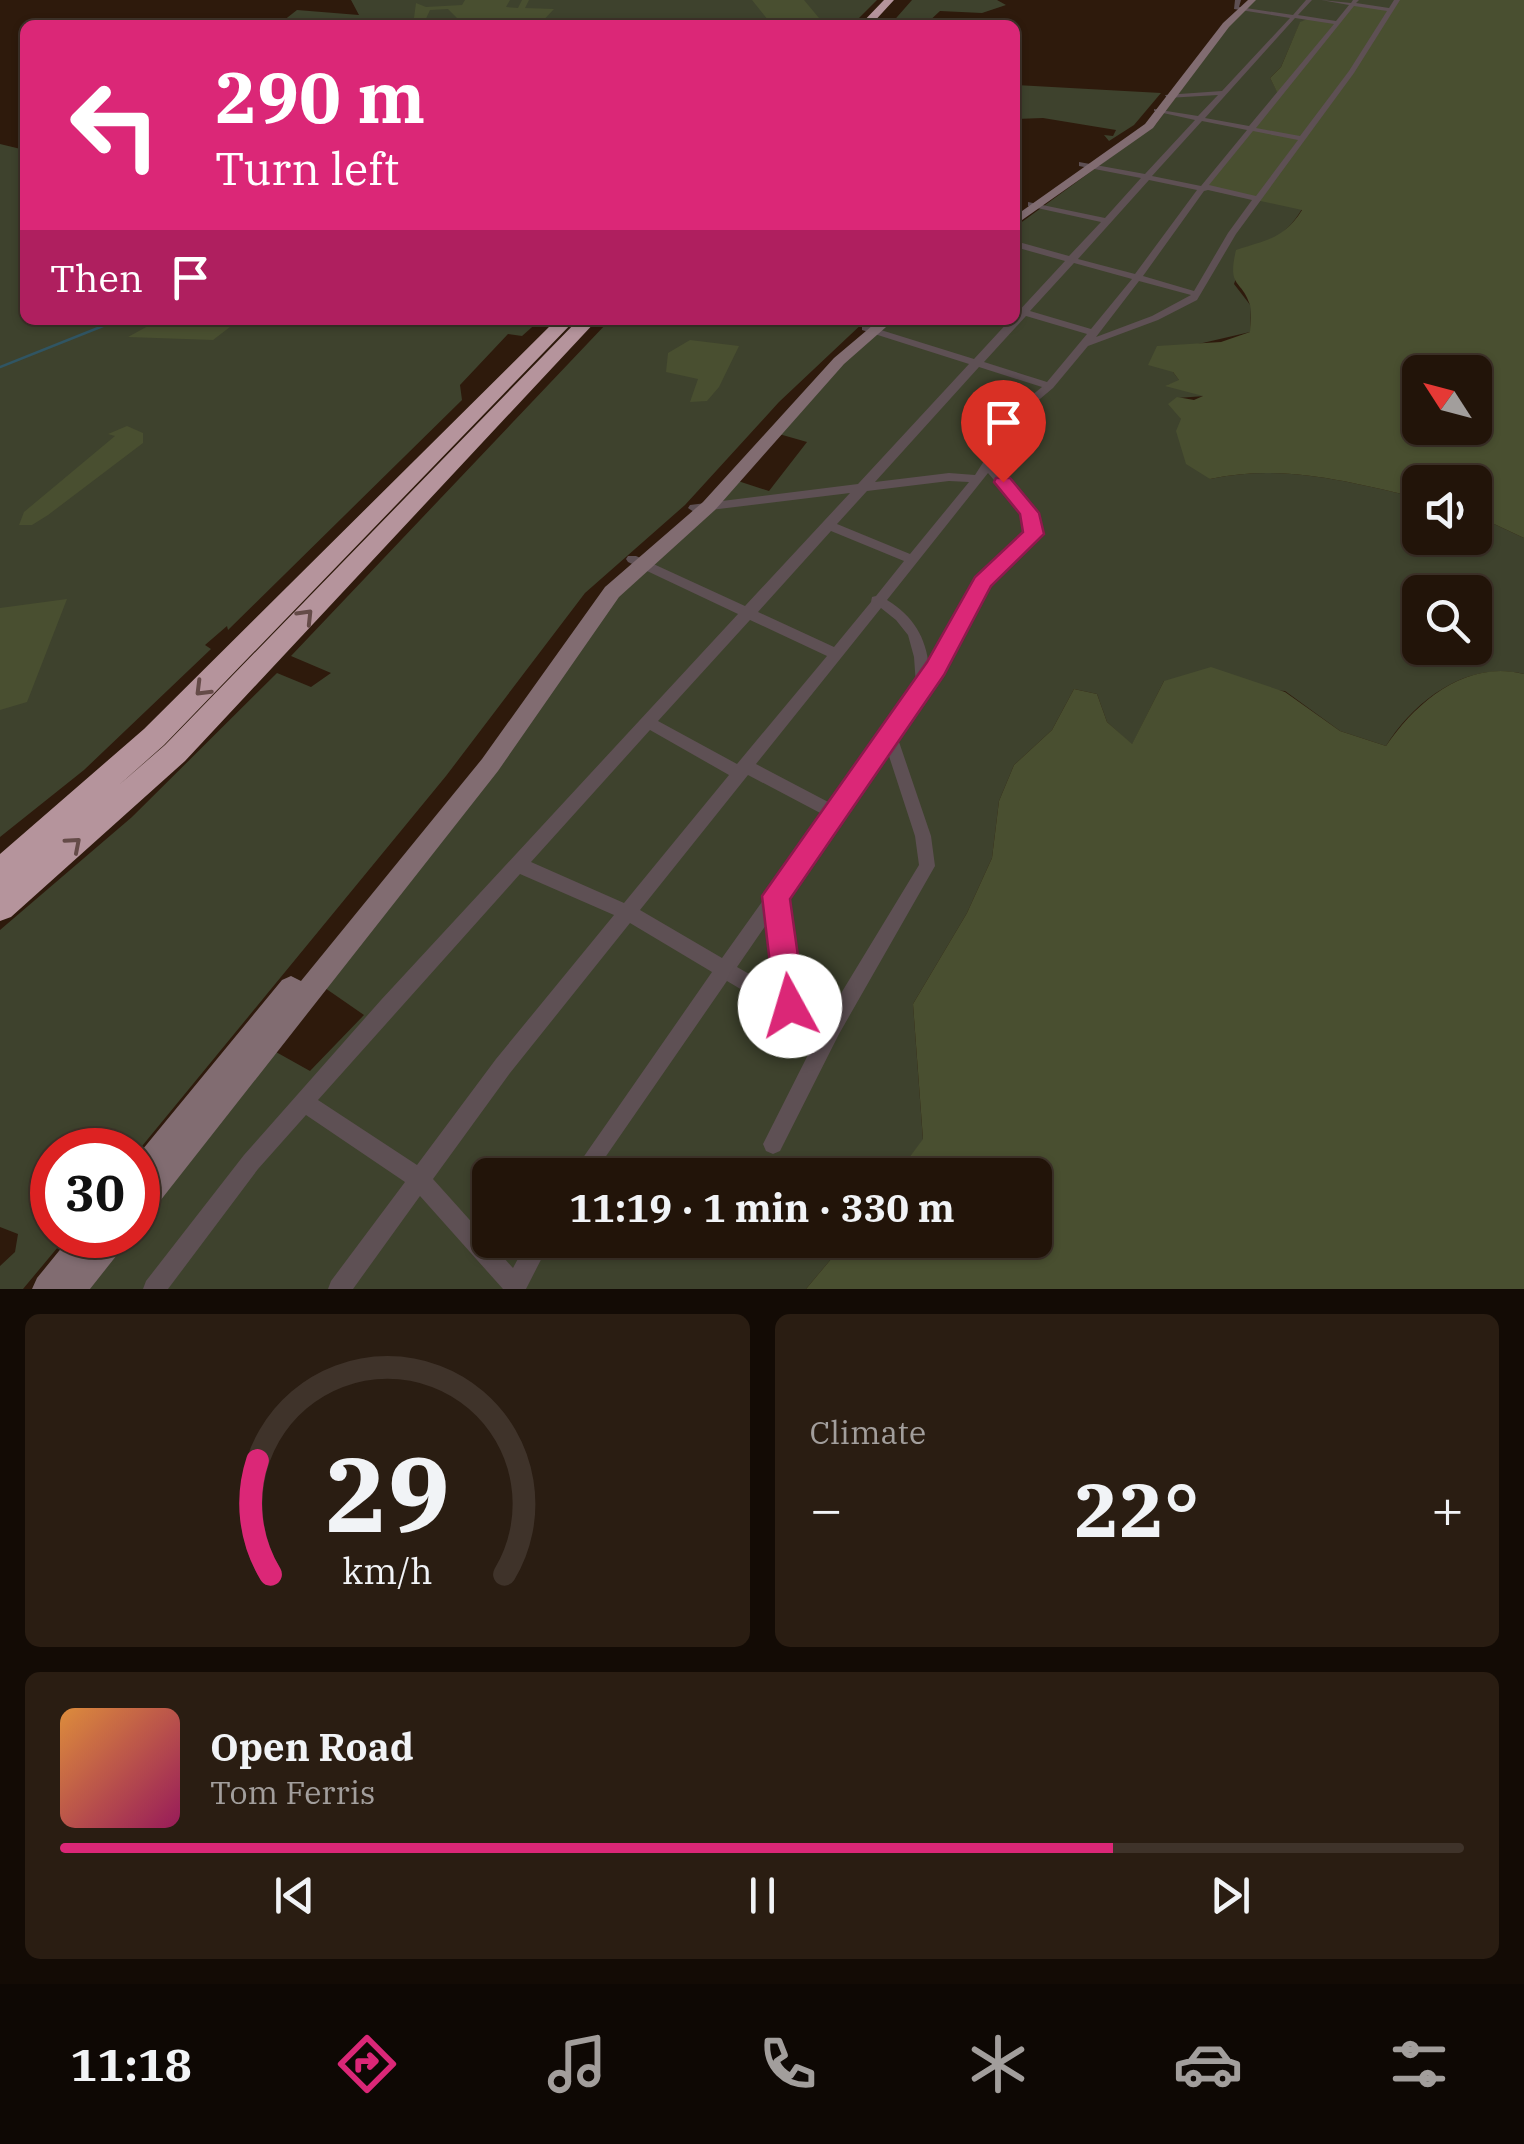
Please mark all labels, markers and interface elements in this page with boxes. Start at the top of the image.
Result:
text: 290 m [215,51,425,142]
icon: left [50,60,180,190]
text: Turn left [215,139,399,197]
icon: arrive [163,250,218,305]
text: Then [50,253,143,302]
north arrow [1402,355,1492,445]
map controls [1402,355,1492,665]
pin [961,380,1046,483]
icon: arrive [976,395,1031,450]
button: sound [1402,465,1492,555]
button: search [1402,575,1492,665]
one-way arrow [294,610,312,628]
one-way arrow [196,677,214,695]
one-way arrow [63,838,81,856]
position arrow [738,954,842,1058]
speed limit sign: 30 [30,1128,160,1258]
text: 11:19 · 1 min · 330 m [569,1183,955,1232]
text: Climate [810,1411,926,1453]
text: 29 [325,1425,450,1561]
text: 22° [1074,1460,1199,1558]
text: − [810,1473,843,1544]
text: + [1431,1473,1464,1544]
text: km/h [342,1547,432,1594]
text: Open Road [210,1722,414,1771]
text: Tom Ferris [210,1771,375,1813]
icon: previous [267,1868,322,1923]
icon: pause [735,1868,790,1923]
icon: next [1203,1868,1258,1923]
icon: directions [332,2029,402,2099]
icon: music [542,2029,612,2099]
icon: phone [753,2029,823,2099]
icon: climate [963,2029,1033,2099]
icon: car [1173,2029,1243,2099]
icon: filters [1384,2029,1454,2099]
text: 11:18 [70,2035,192,2093]

